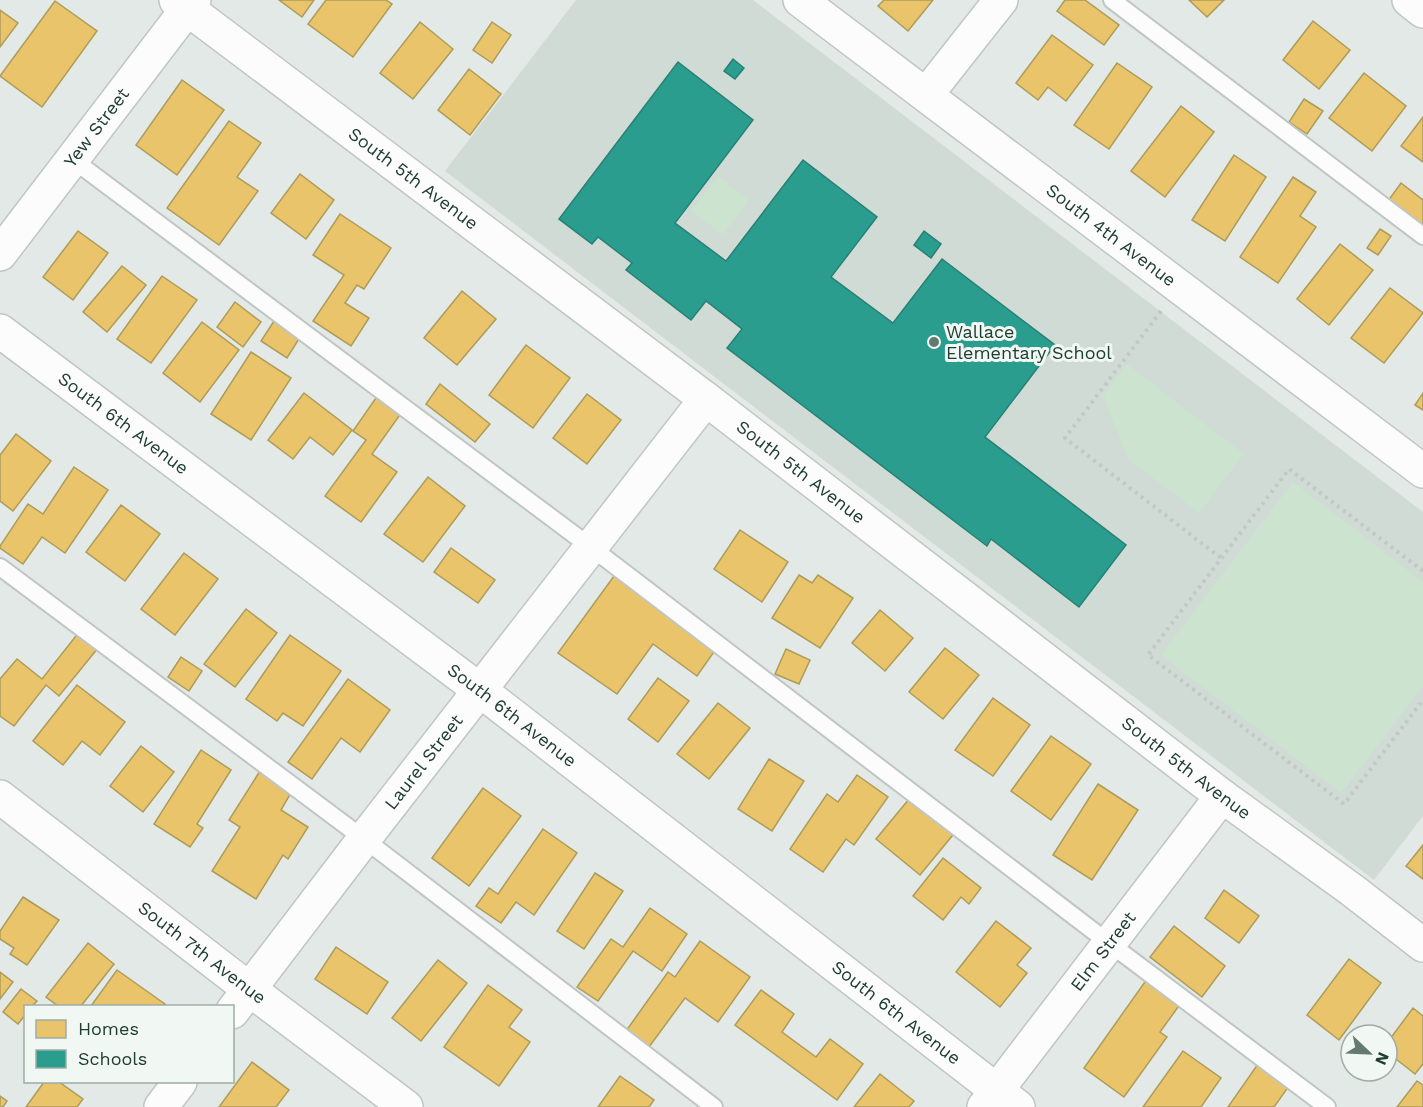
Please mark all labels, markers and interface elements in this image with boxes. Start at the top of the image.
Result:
street label: Yew Street [59,83,133,171]
street label: South 5th Avenue [345,123,482,234]
street label: South 4th Avenue [1042,179,1180,291]
place label: Wallace Elementary School [946,321,1112,363]
marker: Wallace Elementary School [927,335,941,349]
street label: South 6th Avenue [54,367,193,478]
street label: South 5th Avenue [733,415,870,528]
street label: South 6th Avenue [444,659,581,771]
street label: Laurel Street [380,710,467,814]
street label: South 5th Avenue [1118,712,1255,823]
street label: South 7th Avenue [134,897,270,1008]
street label: Elm Street [1066,907,1140,995]
street label: South 6th Avenue [828,956,965,1069]
legend [24,1005,234,1083]
text: Homes [78,1018,139,1039]
north arrow [1339,1023,1399,1083]
text: Schools [78,1048,147,1069]
text: N [1371,1049,1393,1068]

